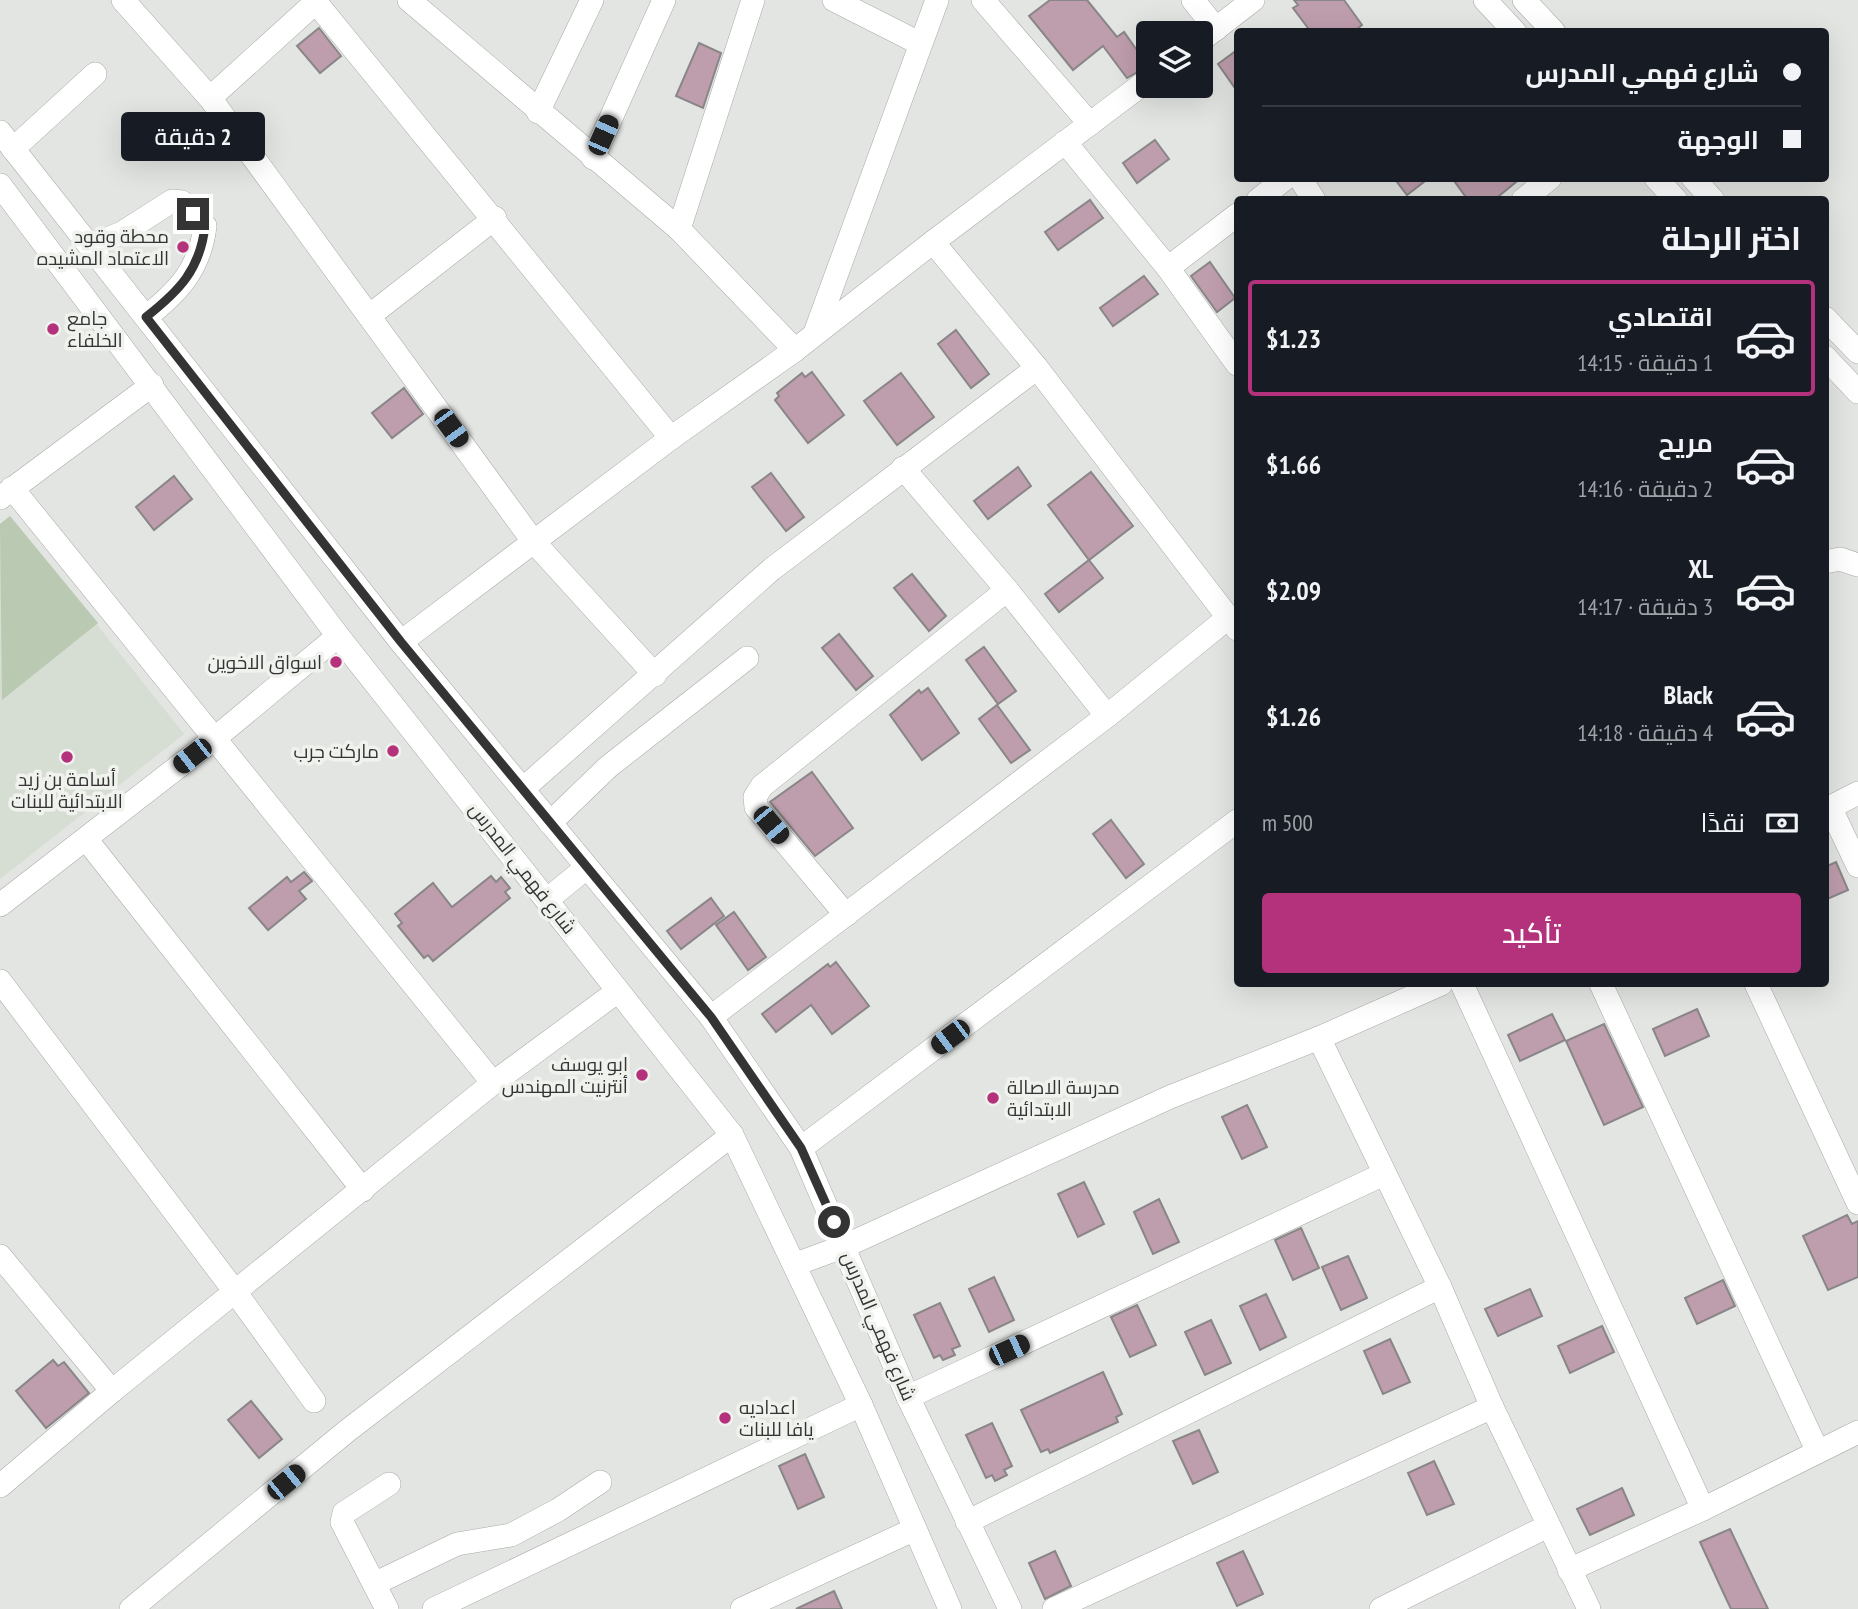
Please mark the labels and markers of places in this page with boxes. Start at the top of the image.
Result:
place label: محطة وقود الاعتماد المشيده [37,224,169,270]
marker: محطة وقود الاعتماد المشيده [175,239,191,255]
place label: جامع الخلفاء [67,306,123,352]
marker: جامع الخلفاء [45,321,61,337]
place label: اسواق الاخوين [207,650,322,675]
marker: اسواق الاخوين [328,654,344,670]
place label: ماركت جرب [294,739,379,763]
marker: ماركت جرب [385,743,401,759]
marker: أسامة بن زيد الابتدائية للبنات [59,749,75,765]
place label: أسامة بن زيد الابتدائية للبنات [11,767,123,813]
place label: ابو يوسف أنترنيت المهندس [502,1052,628,1098]
marker: ابو يوسف أنترنيت المهندس [634,1067,650,1083]
place label: مدرسة الاصالة الابتدائية [1007,1075,1120,1121]
marker: مدرسة الاصالة الابتدائية [985,1090,1001,1106]
place label: اعداديه يافا للبنات [739,1395,814,1441]
marker: اعداديه يافا للبنات [717,1410,733,1426]

